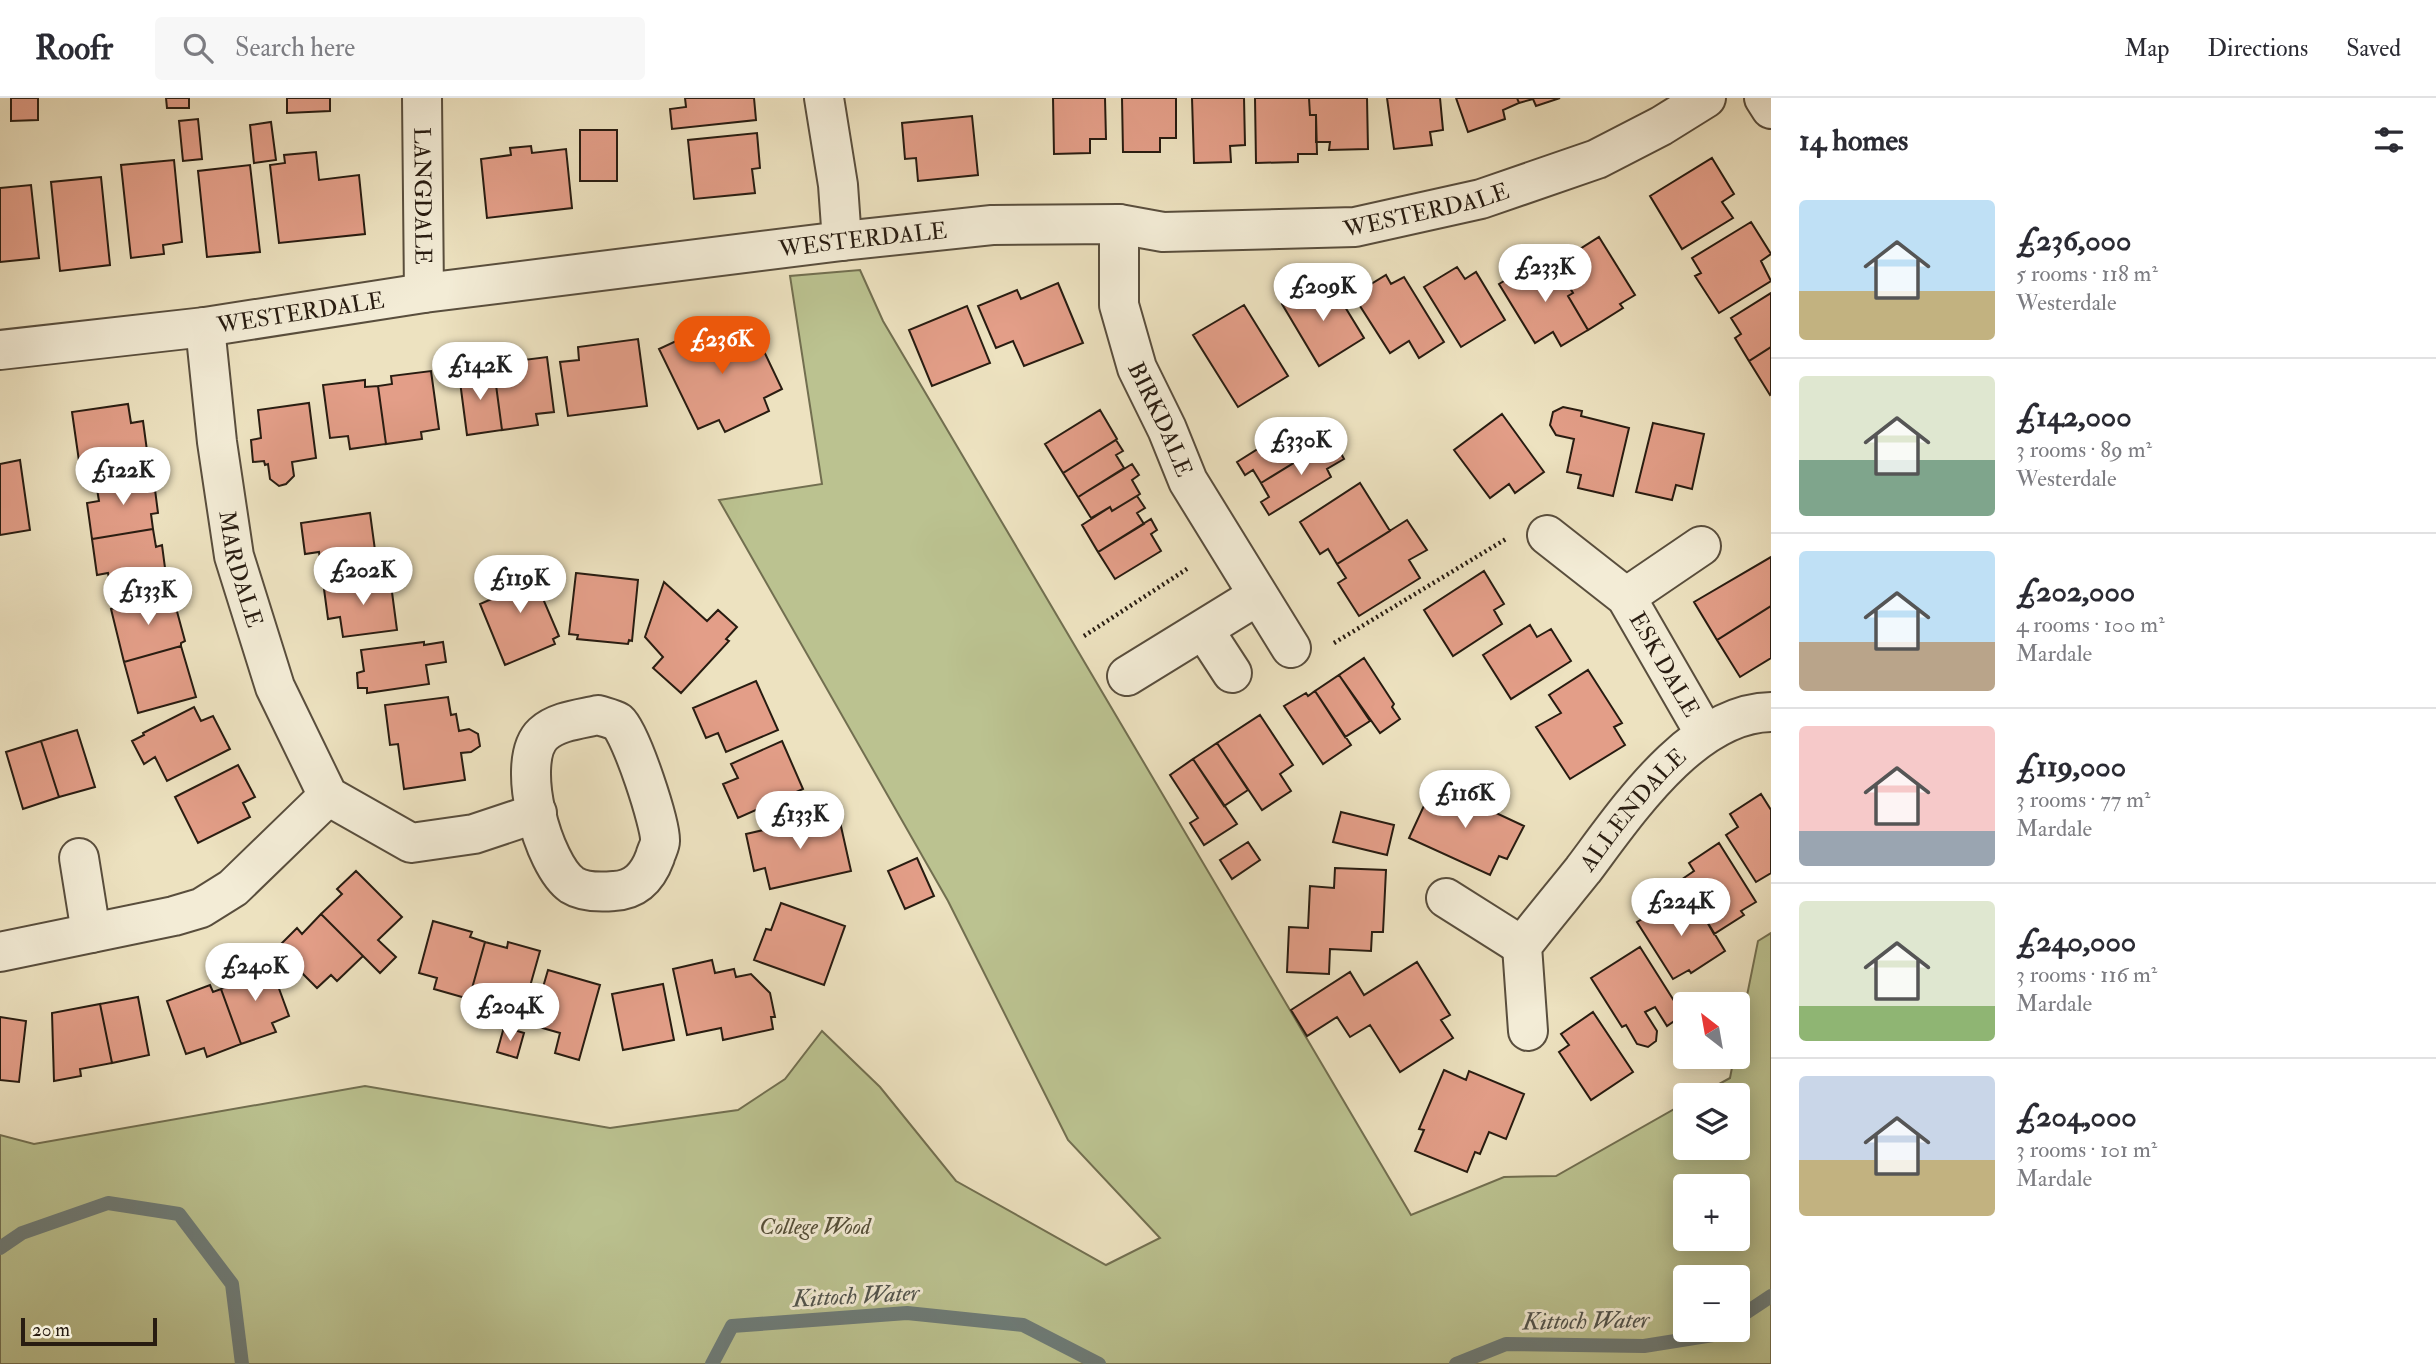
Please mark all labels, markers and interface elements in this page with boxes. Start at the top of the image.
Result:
search box [155,17,645,80]
text: Roofr [35,28,113,69]
icon: search [179,29,217,67]
text: Search here [235,32,355,64]
text: Map [2124,33,2169,64]
text: Directions [2207,33,2308,64]
text: Saved [2346,33,2401,64]
icon: filters [2370,121,2408,159]
text: 14 homes [1799,122,1908,159]
street label: LANGDALE [408,127,438,265]
street label: WESTERDALE [1340,176,1513,244]
street label: WESTERDALE [776,215,948,263]
text: £236,000 [2016,222,2131,259]
icon: home [1855,228,1939,312]
pin: £233K [1496,244,1594,304]
text: £233K [1515,252,1575,281]
text: 5 rooms · 118 m² [2016,259,2158,288]
pin: £209K [1274,264,1372,323]
text: £209K [1290,271,1356,300]
street label: WESTERDALE [214,285,386,340]
text: Westerdale [2016,288,2117,317]
pin: £236K [673,316,771,376]
text: £236K [690,324,754,353]
pin: £142K [431,342,529,402]
text: £142K [448,350,512,379]
street label: BIRKDALE [1122,357,1199,481]
text: £142,000 [2016,398,2132,435]
icon: home [1855,404,1939,488]
pin: £330K [1252,418,1350,477]
text: £330K [1270,425,1332,454]
text: 3 rooms · 89 m² [2016,435,2152,464]
pin: £122K [74,448,172,507]
text: £122K [91,455,155,484]
text: Westerdale [2016,464,2117,493]
street label: MARDALE [213,509,270,631]
pin: £202K [314,547,412,607]
text: £202K [330,555,396,584]
pin: £119K [471,556,569,615]
text: £119K [490,563,550,592]
pin: £133K [99,568,197,627]
text: £202,000 [2016,573,2135,610]
text: £133K [119,575,177,604]
icon: home [1855,579,1939,663]
street label: ESK DALE [1623,606,1706,722]
text: 4 rooms · 100 m² [2016,610,2165,639]
text: Mardale [2016,639,2092,668]
street label: ALLENDALE [1572,742,1692,877]
text: £119,000 [2016,748,2126,785]
icon: home [1855,754,1939,838]
pin: £116K [1416,770,1514,830]
text: £116K [1435,778,1495,807]
text: 3 rooms · 77 m² [2016,785,2151,814]
pin: £133K [751,792,849,851]
text: £133K [771,799,829,828]
text: Mardale [2016,814,2092,843]
pin: £224K [1632,878,1730,938]
text: £224K [1647,886,1715,915]
text: £240,000 [2016,923,2136,960]
icon: home [1855,929,1939,1013]
pin: £240K [206,944,304,1003]
text: £240K [221,951,289,980]
text: 3 rooms · 116 m² [2016,960,2157,989]
pin: £204K [461,984,559,1043]
text: Mardale [2016,989,2092,1018]
text: £204K [476,991,544,1020]
north arrow [1673,992,1750,1069]
map controls [1673,992,1750,1342]
button: layers [1673,1083,1750,1160]
text: £204,000 [2016,1098,2137,1135]
icon: home [1855,1104,1939,1188]
text: 3 rooms · 101 m² [2016,1135,2157,1164]
text: Mardale [2016,1164,2092,1193]
button: + [1673,1174,1750,1251]
park label: College Wood [759,1212,872,1241]
button: − [1673,1265,1750,1342]
water label: Kittoch Water [791,1277,921,1315]
water label: Kittoch Water [1521,1304,1651,1338]
scale bar [21,1315,158,1347]
text: 20 m [32,1318,70,1342]

